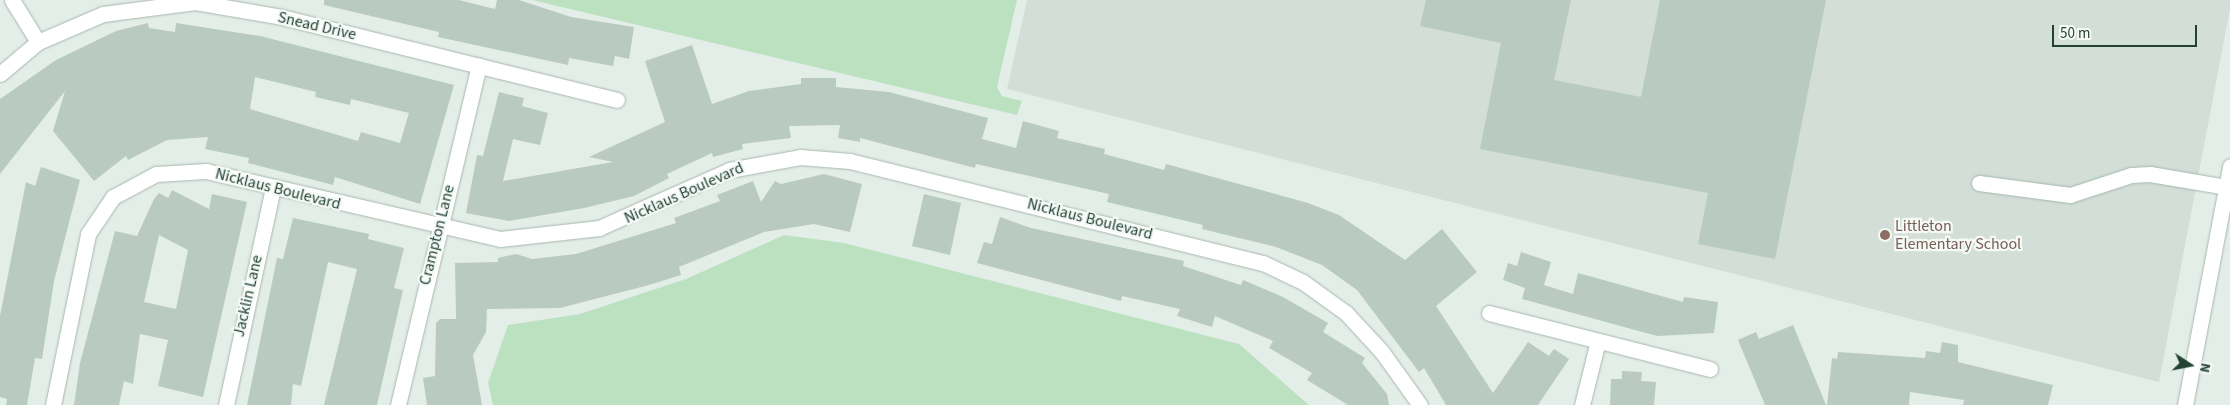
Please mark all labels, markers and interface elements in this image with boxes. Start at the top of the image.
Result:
street label: Snead Drive [276,8,358,44]
scale bar [2055,15,2200,47]
text: 50 m [2060,23,2090,44]
street label: Nicklaus Boulevard [621,158,747,228]
street label: Nicklaus Boulevard [213,164,343,214]
street label: Crampton Lane [415,183,459,287]
street label: Nicklaus Boulevard [1025,194,1155,244]
place label: Littleton Elementary School [1895,216,2021,254]
marker: Littleton Elementary School [1879,229,1891,241]
street label: Jacklin Lane [229,253,267,339]
north arrow [2165,340,2215,390]
text: N [2194,361,2215,374]

